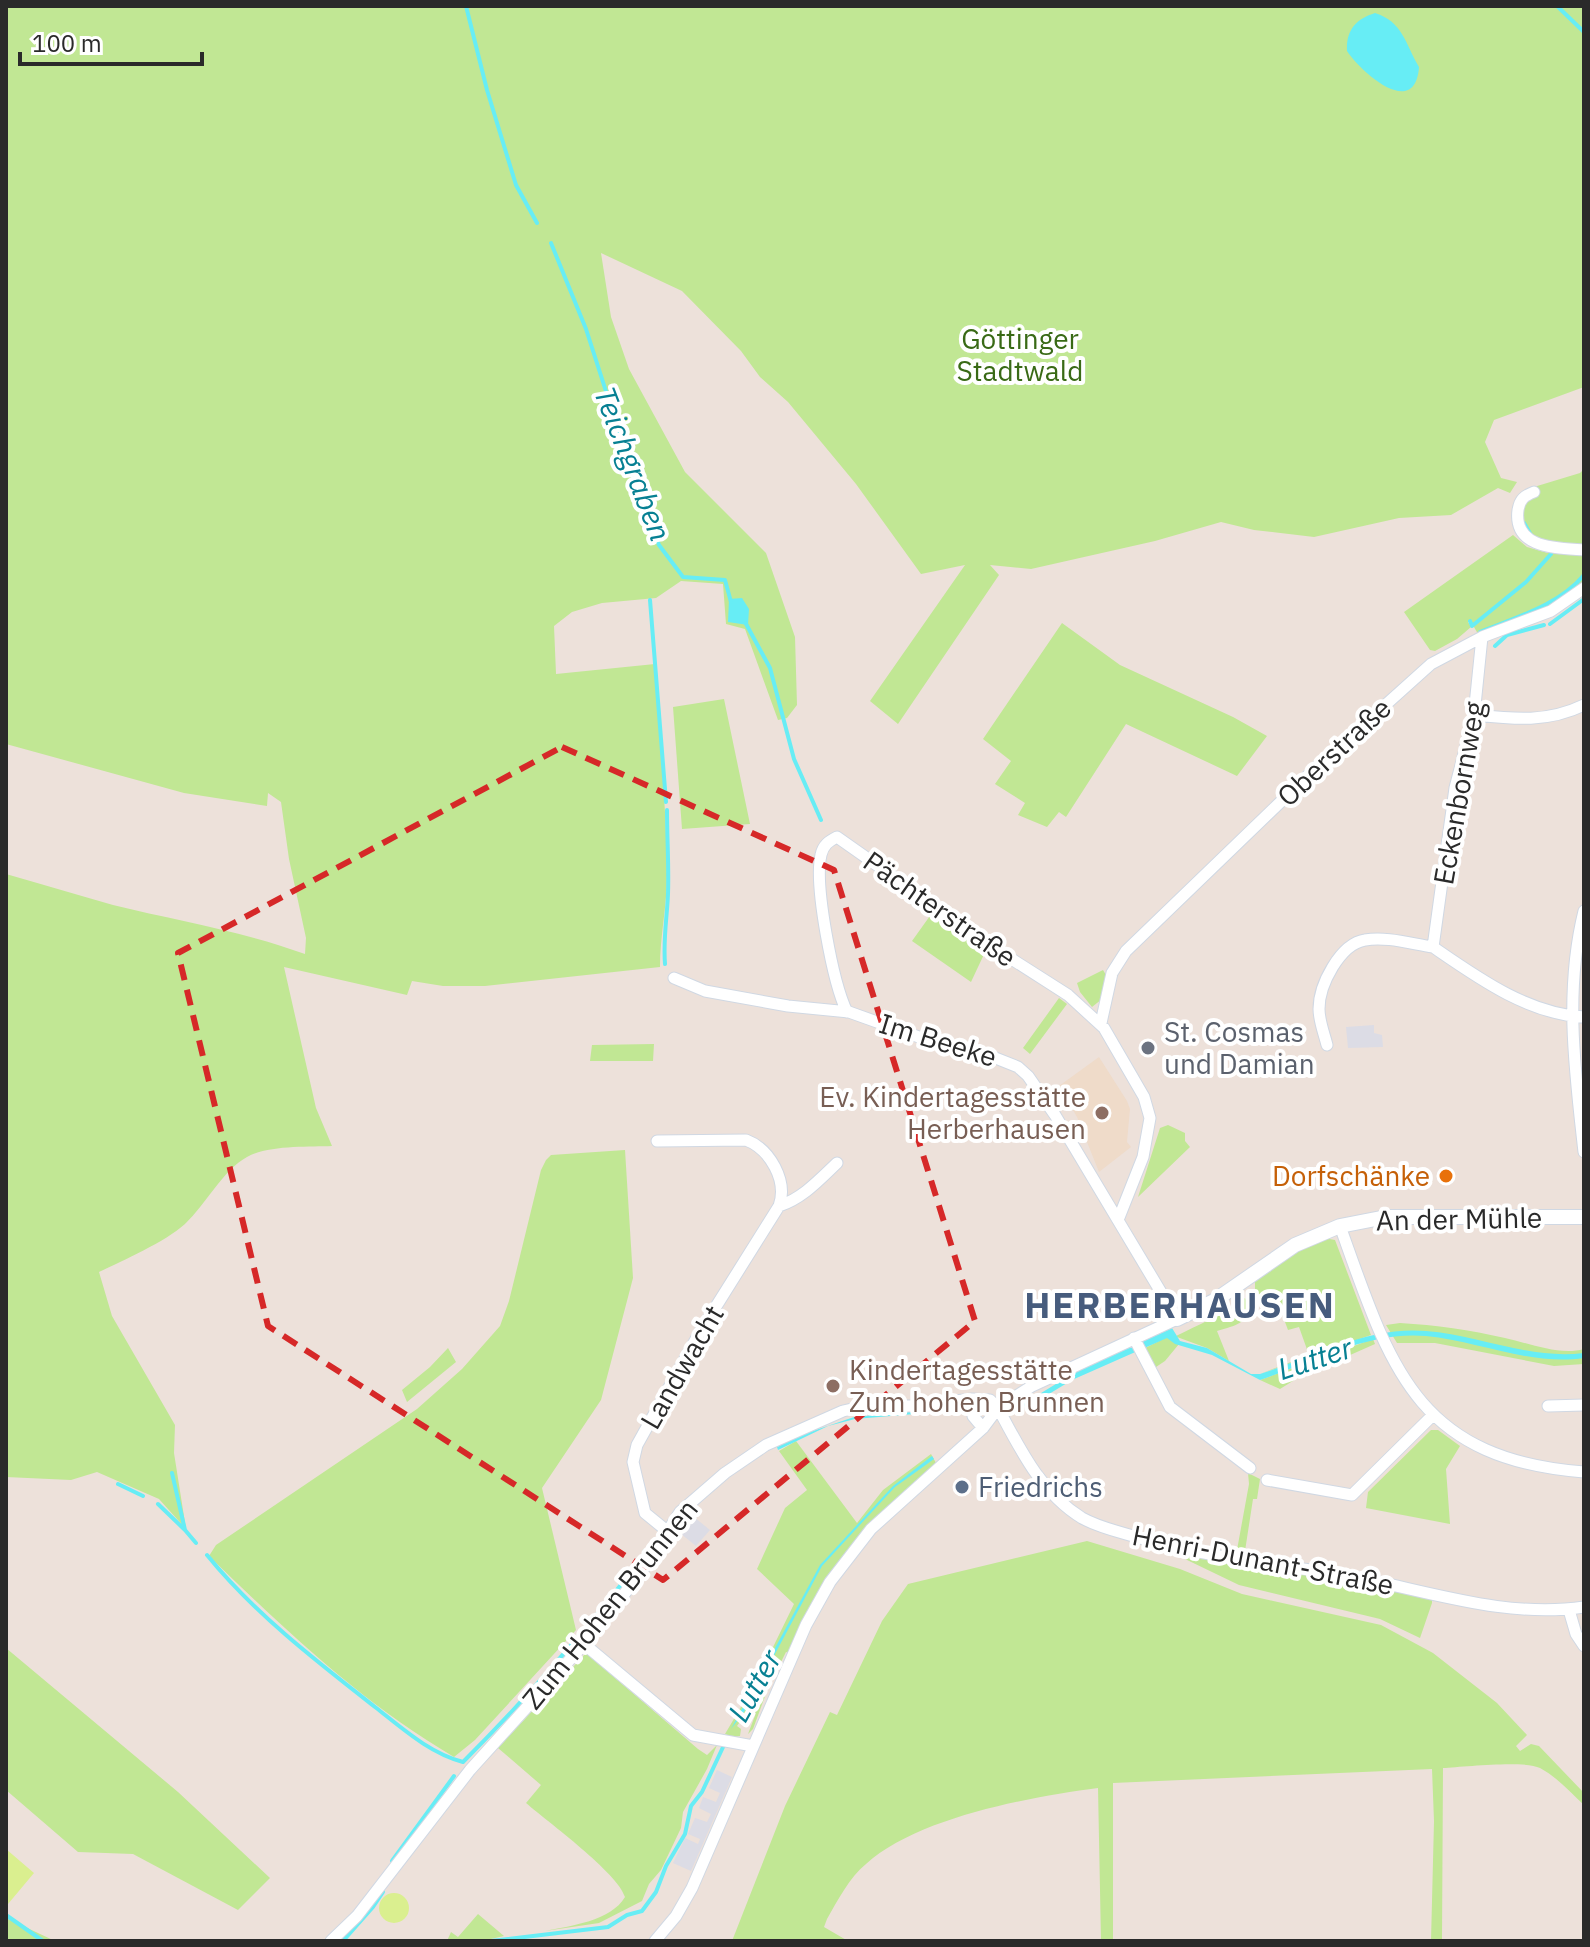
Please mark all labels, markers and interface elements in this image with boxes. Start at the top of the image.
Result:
scale bar [20,16,202,66]
text: 100 m [32,27,102,59]
park label: Göttinger Stadtwald [956,320,1084,389]
water label: Teichgraben [586,381,681,546]
street label: Oberstraße [1269,689,1399,814]
street label: Eckenbornweg [1424,698,1493,887]
street label: Pächterstraße [856,842,1024,975]
street label: Im Beeke [875,1004,1001,1075]
place label: St. Cosmas und Damian [1164,1013,1315,1082]
marker: St. Cosmas und Damian [1139,1039,1157,1057]
place label: Ev. Kindertagesstätte Herberhausen [819,1078,1086,1147]
marker: Ev. Kindertagesstätte Herberhausen [1093,1104,1111,1122]
place label: Dorfschänke [1272,1157,1430,1194]
marker: Dorfschänke [1437,1167,1455,1185]
street label: An der Mühle [1375,1199,1543,1238]
district label: HERBERHAUSEN [1024,1281,1336,1328]
street label: Landwacht [631,1298,732,1435]
water label: Lutter [1272,1327,1358,1388]
place label: Kindertagesstätte Zum hohen Brunnen [849,1351,1105,1420]
marker: Kindertagesstätte Zum hohen Brunnen [824,1377,842,1395]
place label: Friedrichs [978,1468,1103,1505]
marker: Friedrichs [953,1478,971,1496]
street label: Zum Hohen Brunnen [513,1491,706,1716]
street label: Henri-Dunant-Straße [1129,1516,1397,1603]
water label: Lutter [718,1642,790,1728]

